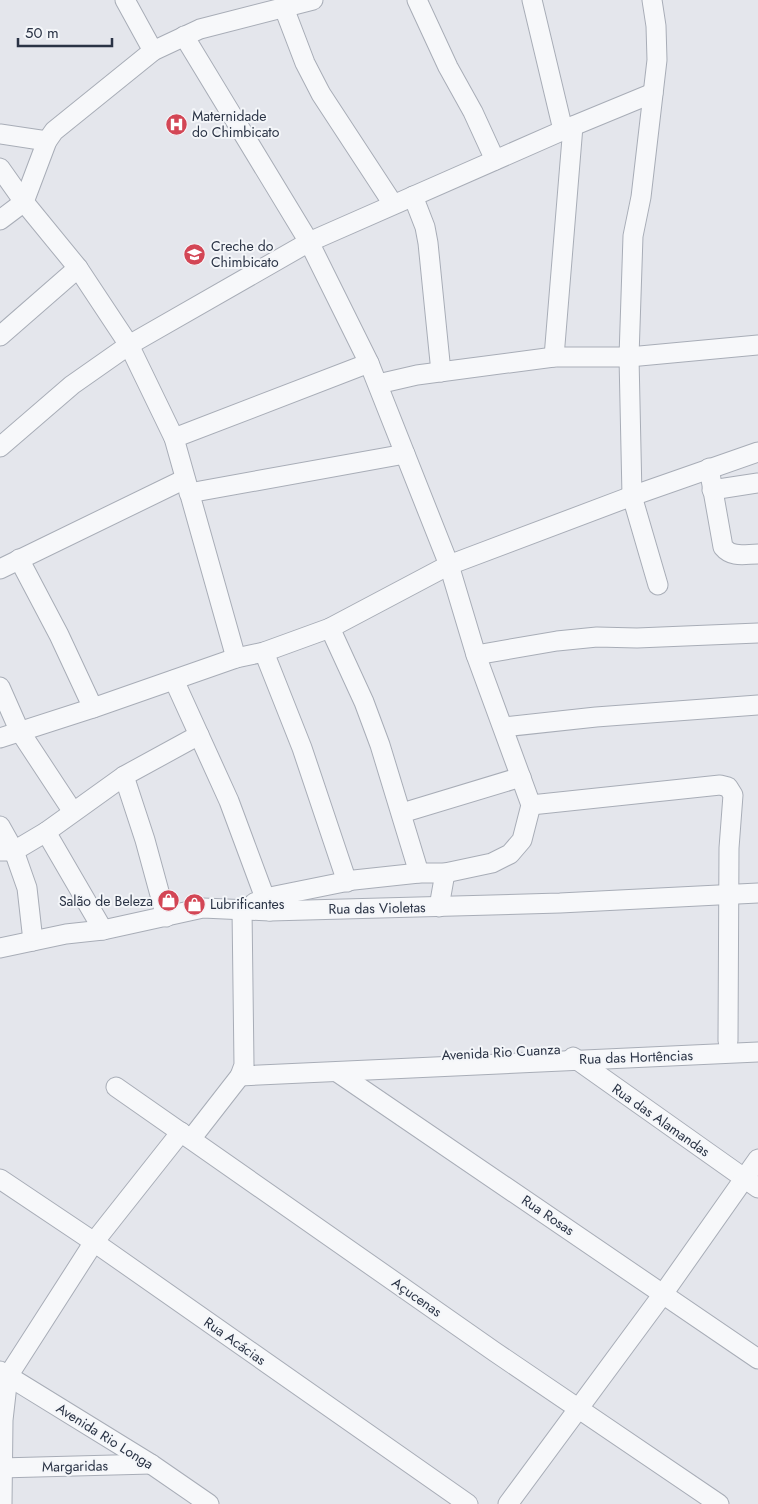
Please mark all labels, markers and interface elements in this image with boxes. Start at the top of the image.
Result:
scale bar [18,15,111,47]
text: 50 m [25,22,59,44]
place label: Maternidade do Chimbicato [192,106,280,142]
hospital icon: Maternidade do Chimbicato [164,112,188,136]
place label: Creche do Chimbicato [211,236,279,272]
school or university icon: Creche do Chimbicato [183,242,207,266]
shop icon: Salão de Beleza [157,889,181,913]
place label: Salão de Beleza [59,891,153,911]
shop icon: Lubrificantes [182,892,206,916]
place label: Lubrificantes [210,894,285,914]
street label: Rua das Violetas [328,897,426,919]
street label: Avenida Rio Cuanza [441,1039,561,1065]
street label: Rua das Hortências [579,1045,694,1069]
street label: Rua das Alamandas [608,1079,714,1161]
street label: Rua Rosas [518,1190,579,1240]
street label: Açucenas [388,1272,446,1322]
street label: Rua Acácias [200,1312,270,1370]
street label: Avenida Rio Longa [53,1398,157,1474]
street label: Margaridas [42,1455,109,1477]

